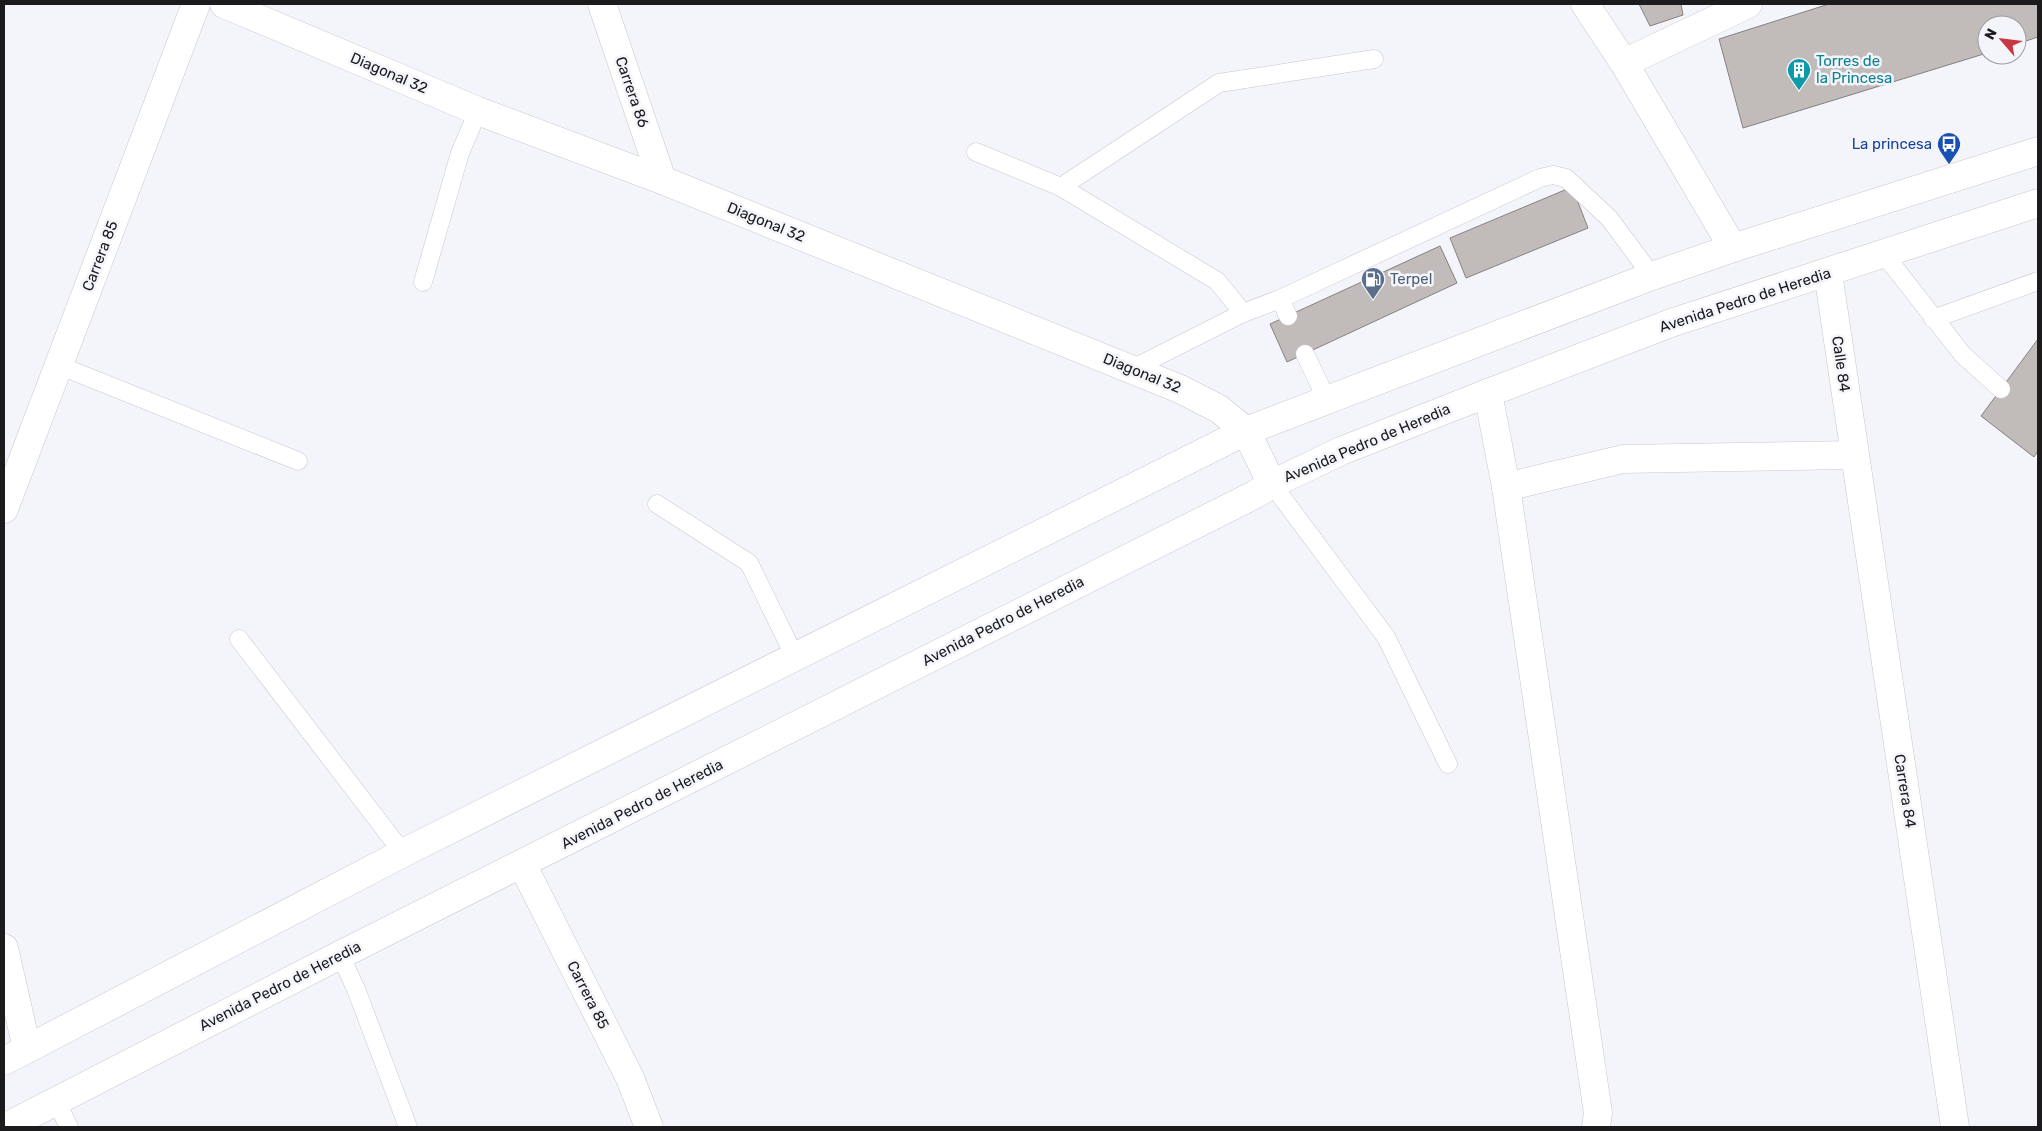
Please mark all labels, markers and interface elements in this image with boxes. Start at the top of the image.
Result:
north arrow [1977,15,2027,65]
text: N [1981,26,2001,43]
street label: Diagonal 32 [348,49,431,97]
place label: Torres de la Princesa [1816,52,1892,87]
street label: Carrera 86 [611,54,653,130]
building icon: Torres de la Princesa [1786,57,1812,91]
bus stop icon: La princesa [1936,131,1962,165]
place label: La princesa [1852,135,1932,153]
street label: Diagonal 32 [724,198,808,246]
street label: Carrera 85 [78,218,122,294]
street label: Avenida Pedro de Heredia [1657,264,1833,336]
fuel station icon: Terpel [1360,266,1386,300]
place label: Terpel [1390,270,1432,288]
street label: Calle 84 [1828,335,1854,393]
street label: Diagonal 32 [1100,349,1184,397]
street label: Avenida Pedro de Heredia [1281,400,1453,486]
street label: Avenida Pedro de Heredia [919,572,1087,670]
street label: Carrera 84 [1890,753,1920,829]
street label: Avenida Pedro de Heredia [558,755,726,853]
street label: Avenida Pedro de Heredia [196,937,364,1035]
street label: Carrera 85 [563,958,613,1032]

